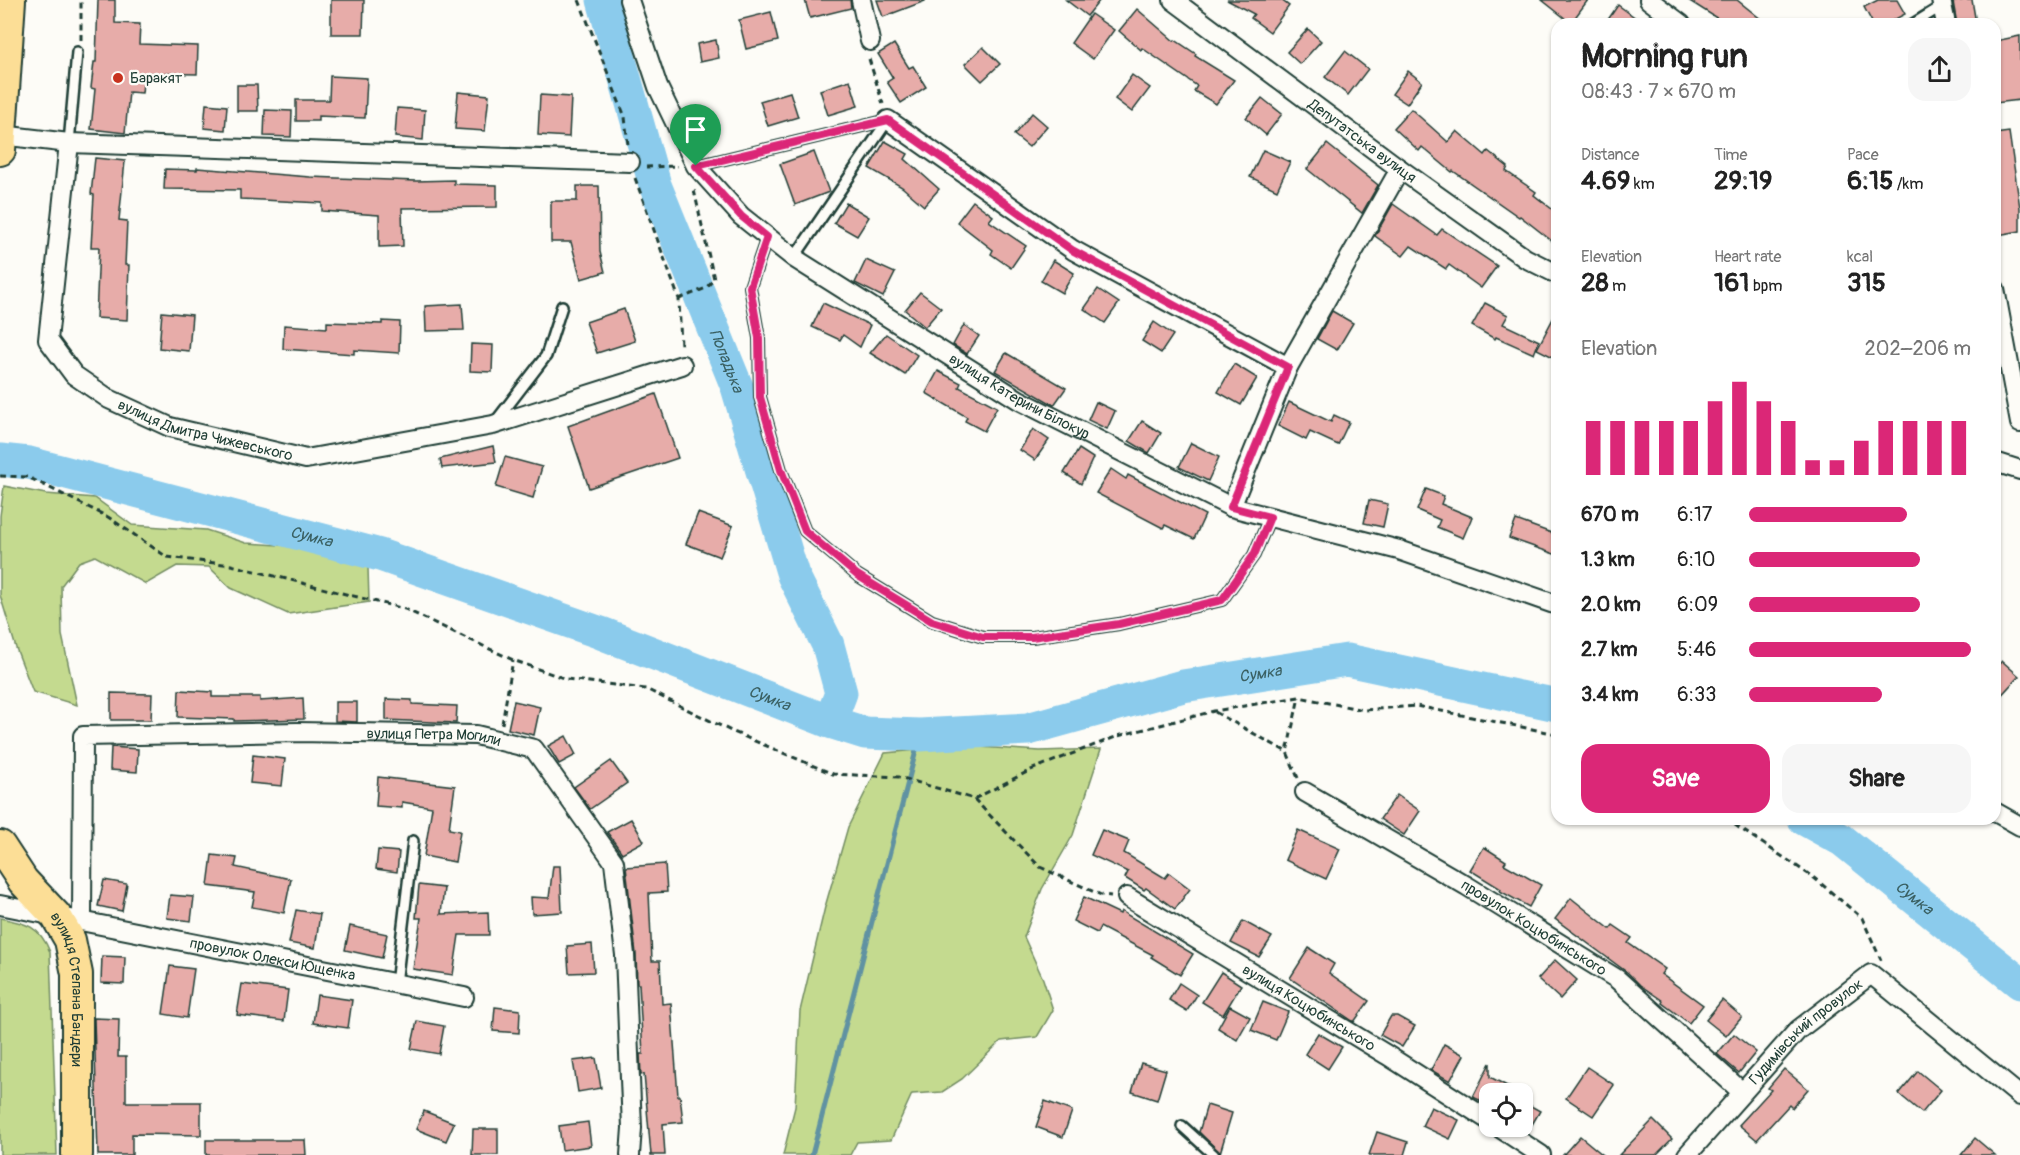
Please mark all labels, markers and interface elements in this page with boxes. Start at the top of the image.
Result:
text: Morning run [1581,36,1748,77]
button: share [1908,38,1971,101]
place label: Баракят [130,69,183,88]
marker: Баракят [111,71,125,85]
text: 08:43 · 7 × 670 m [1581,79,1736,104]
street label: Депутатська вулиця [1304,94,1420,187]
pin [670,104,721,166]
icon: arrive [679,113,712,146]
text: Distance [1581,145,1640,165]
text: Time [1714,145,1747,165]
text: Pace [1847,145,1879,165]
text: 4.69 [1581,165,1630,197]
text: 29:19 [1714,165,1772,197]
text: 6:15 [1847,165,1893,197]
text: km [1630,174,1655,194]
text: /km [1893,174,1923,194]
text: Elevation [1581,247,1642,267]
text: Heart rate [1714,247,1781,267]
text: kcal [1847,247,1873,267]
text: 28 [1581,267,1609,299]
text: 161 [1714,267,1749,299]
text: 315 [1847,267,1886,299]
text: m [1609,276,1626,296]
text: bpm [1749,276,1783,296]
water label: Попадька [705,326,748,396]
text: Elevation [1581,336,1657,361]
text: 202–206 m [1865,336,1971,361]
street label: вулиця Катерини Білокур [946,349,1093,444]
street label: вулиця Дмитра Чижевського [115,395,295,465]
text: 670 m [1581,502,1639,527]
text: 6:17 [1677,502,1712,527]
water label: Сумка [288,522,336,553]
text: 1.3 km [1581,547,1635,572]
text: 6:10 [1677,547,1715,572]
text: 2.0 km [1581,592,1641,617]
text: 6:09 [1677,592,1718,617]
text: 2.7 km [1581,637,1638,662]
text: 5:46 [1677,637,1716,662]
water label: Сумка [1237,660,1285,687]
water label: Сумка [746,681,794,716]
text: 3.4 km [1581,682,1639,707]
text: 6:33 [1677,682,1716,707]
street label: вулиця Петра Могили [366,724,503,750]
button: Save [1581,744,1770,813]
button: Share [1782,744,1971,813]
street label: провулок Коцюбинського [1458,875,1610,980]
water label: Сумка [1891,877,1938,920]
street label: вулиця Степана Бандери [46,908,87,1067]
street label: провулок Олекси Ющенка [188,933,357,985]
street label: вулиця Коцюбинського [1239,960,1379,1055]
street label: Гудимівський провулок [1745,974,1867,1088]
map controls [1479,1083,1533,1137]
button: locate [1479,1083,1533,1137]

